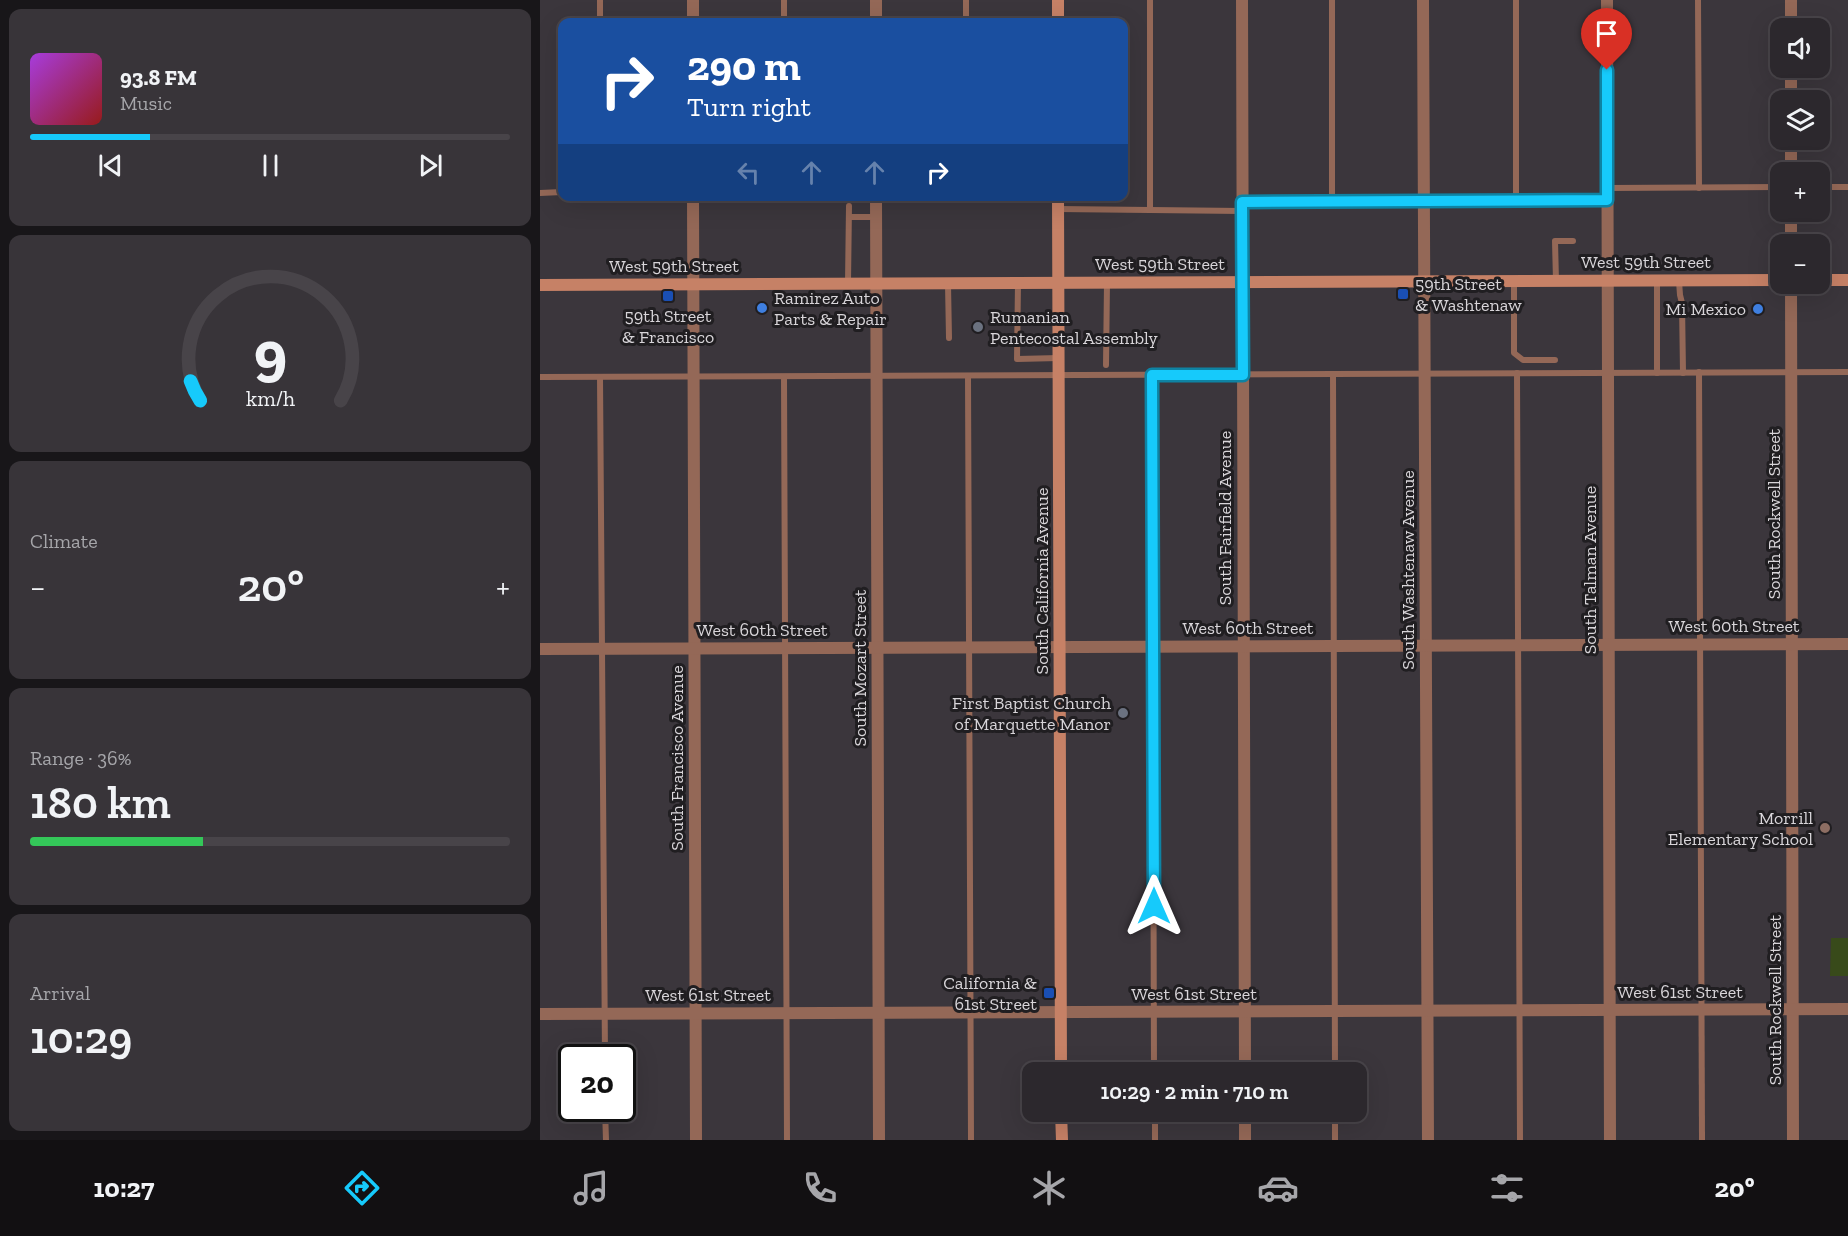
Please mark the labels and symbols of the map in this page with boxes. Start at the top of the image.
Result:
pin [1581,8,1632,70]
street label: West 59th Street [1581,251,1711,273]
street label: West 59th Street [1095,253,1225,275]
street label: West 59th Street [609,255,739,277]
place label: 59th Street & Washtenaw [1415,273,1522,316]
place label: Ramirez Auto Parts & Repair [774,287,887,330]
marker: 59th Street & Washtenaw [1396,287,1410,301]
marker: 59th Street & Francisco [661,289,675,303]
place label: Mi Mexico [1665,298,1746,320]
marker: Ramirez Auto Parts & Repair [755,301,769,315]
marker: Mi Mexico [1751,302,1765,316]
place label: 59th Street & Francisco [622,305,714,348]
place label: Rumanian Pentecostal Assembly [990,306,1159,349]
marker: Rumanian Pentecostal Assembly [971,320,985,334]
street label: South Rockwell Street [1763,428,1785,599]
street label: South Fairfield Avenue [1214,431,1236,605]
street label: South Washtenaw Avenue [1397,470,1419,670]
street label: South Talman Avenue [1579,486,1601,654]
street label: South California Avenue [1031,488,1053,674]
street label: South Mozart Street [849,589,871,747]
street label: West 60th Street [1668,615,1800,637]
street label: West 60th Street [1182,617,1314,639]
street label: West 60th Street [696,619,828,641]
street label: South Francisco Avenue [666,665,688,851]
place label: First Baptist Church of Marquette Manor [952,692,1111,735]
marker: First Baptist Church of Marquette Manor [1116,706,1130,720]
place label: Morrill Elementary School [1668,807,1813,850]
marker: Morrill Elementary School [1818,821,1832,835]
position arrow [1122,874,1186,938]
street label: South Rockwell Street [1764,914,1786,1085]
place label: California & 61st Street [943,972,1037,1015]
street label: West 61st Street [1617,981,1743,1003]
street label: West 61st Street [1131,983,1257,1005]
street label: West 61st Street [645,984,771,1006]
marker: California & 61st Street [1042,986,1056,1000]
speed limit sign: 20 [558,1044,636,1122]

